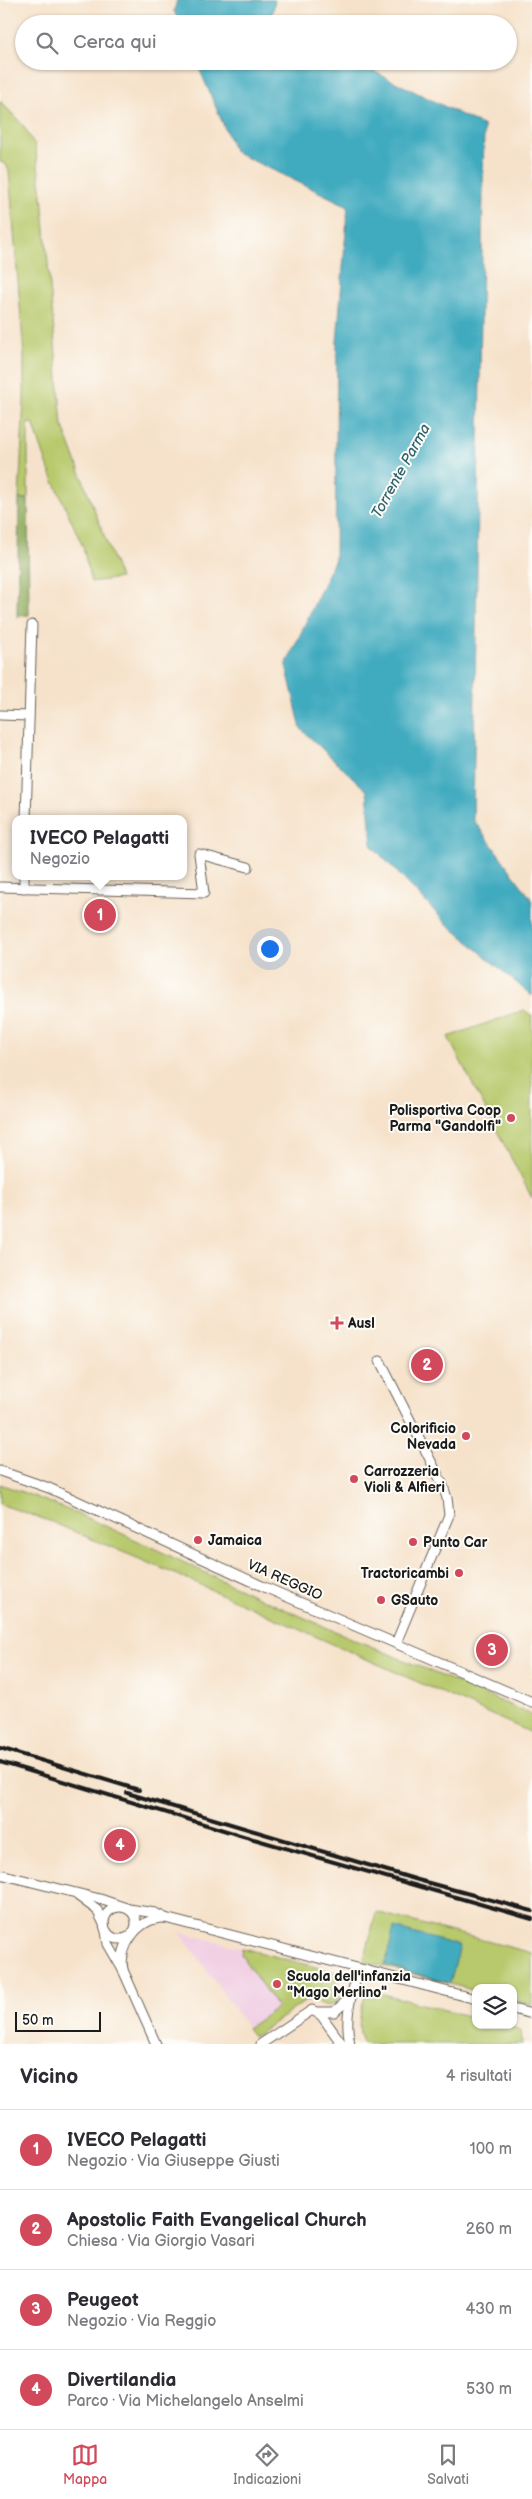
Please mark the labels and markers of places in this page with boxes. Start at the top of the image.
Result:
pin: 1 [84,896,116,934]
place label: Polisportiva Coop Parma "Gandolfi" [389,1102,501,1135]
marker: Polisportiva Coop Parma "Gandolfi" [505,1112,517,1124]
place label: Ausl [347,1315,375,1332]
marker: Ausl [330,1316,344,1330]
pin: 2 [411,1346,443,1384]
place label: Colorificio Nevada [390,1420,456,1453]
marker: Colorificio Nevada [460,1430,472,1442]
place label: Carrozzeria Violi & Alfieri [364,1463,445,1496]
marker: Carrozzeria Violi & Alfieri [348,1473,360,1485]
place label: Jamaica [208,1532,262,1549]
marker: Jamaica [192,1534,204,1546]
place label: Punto Car [423,1534,488,1551]
marker: Punto Car [407,1536,419,1548]
place label: Tractoricambi [361,1565,449,1582]
marker: Tractoricambi [453,1567,465,1579]
place label: GSauto [391,1592,438,1609]
marker: GSauto [375,1594,387,1606]
pin: 3 [476,1631,508,1669]
pin: 4 [104,1826,136,1864]
place label: Scuola dell'infanzia "Mago Merlino" [287,1968,411,2001]
marker: Scuola dell'infanzia "Mago Merlino" [271,1978,283,1990]

